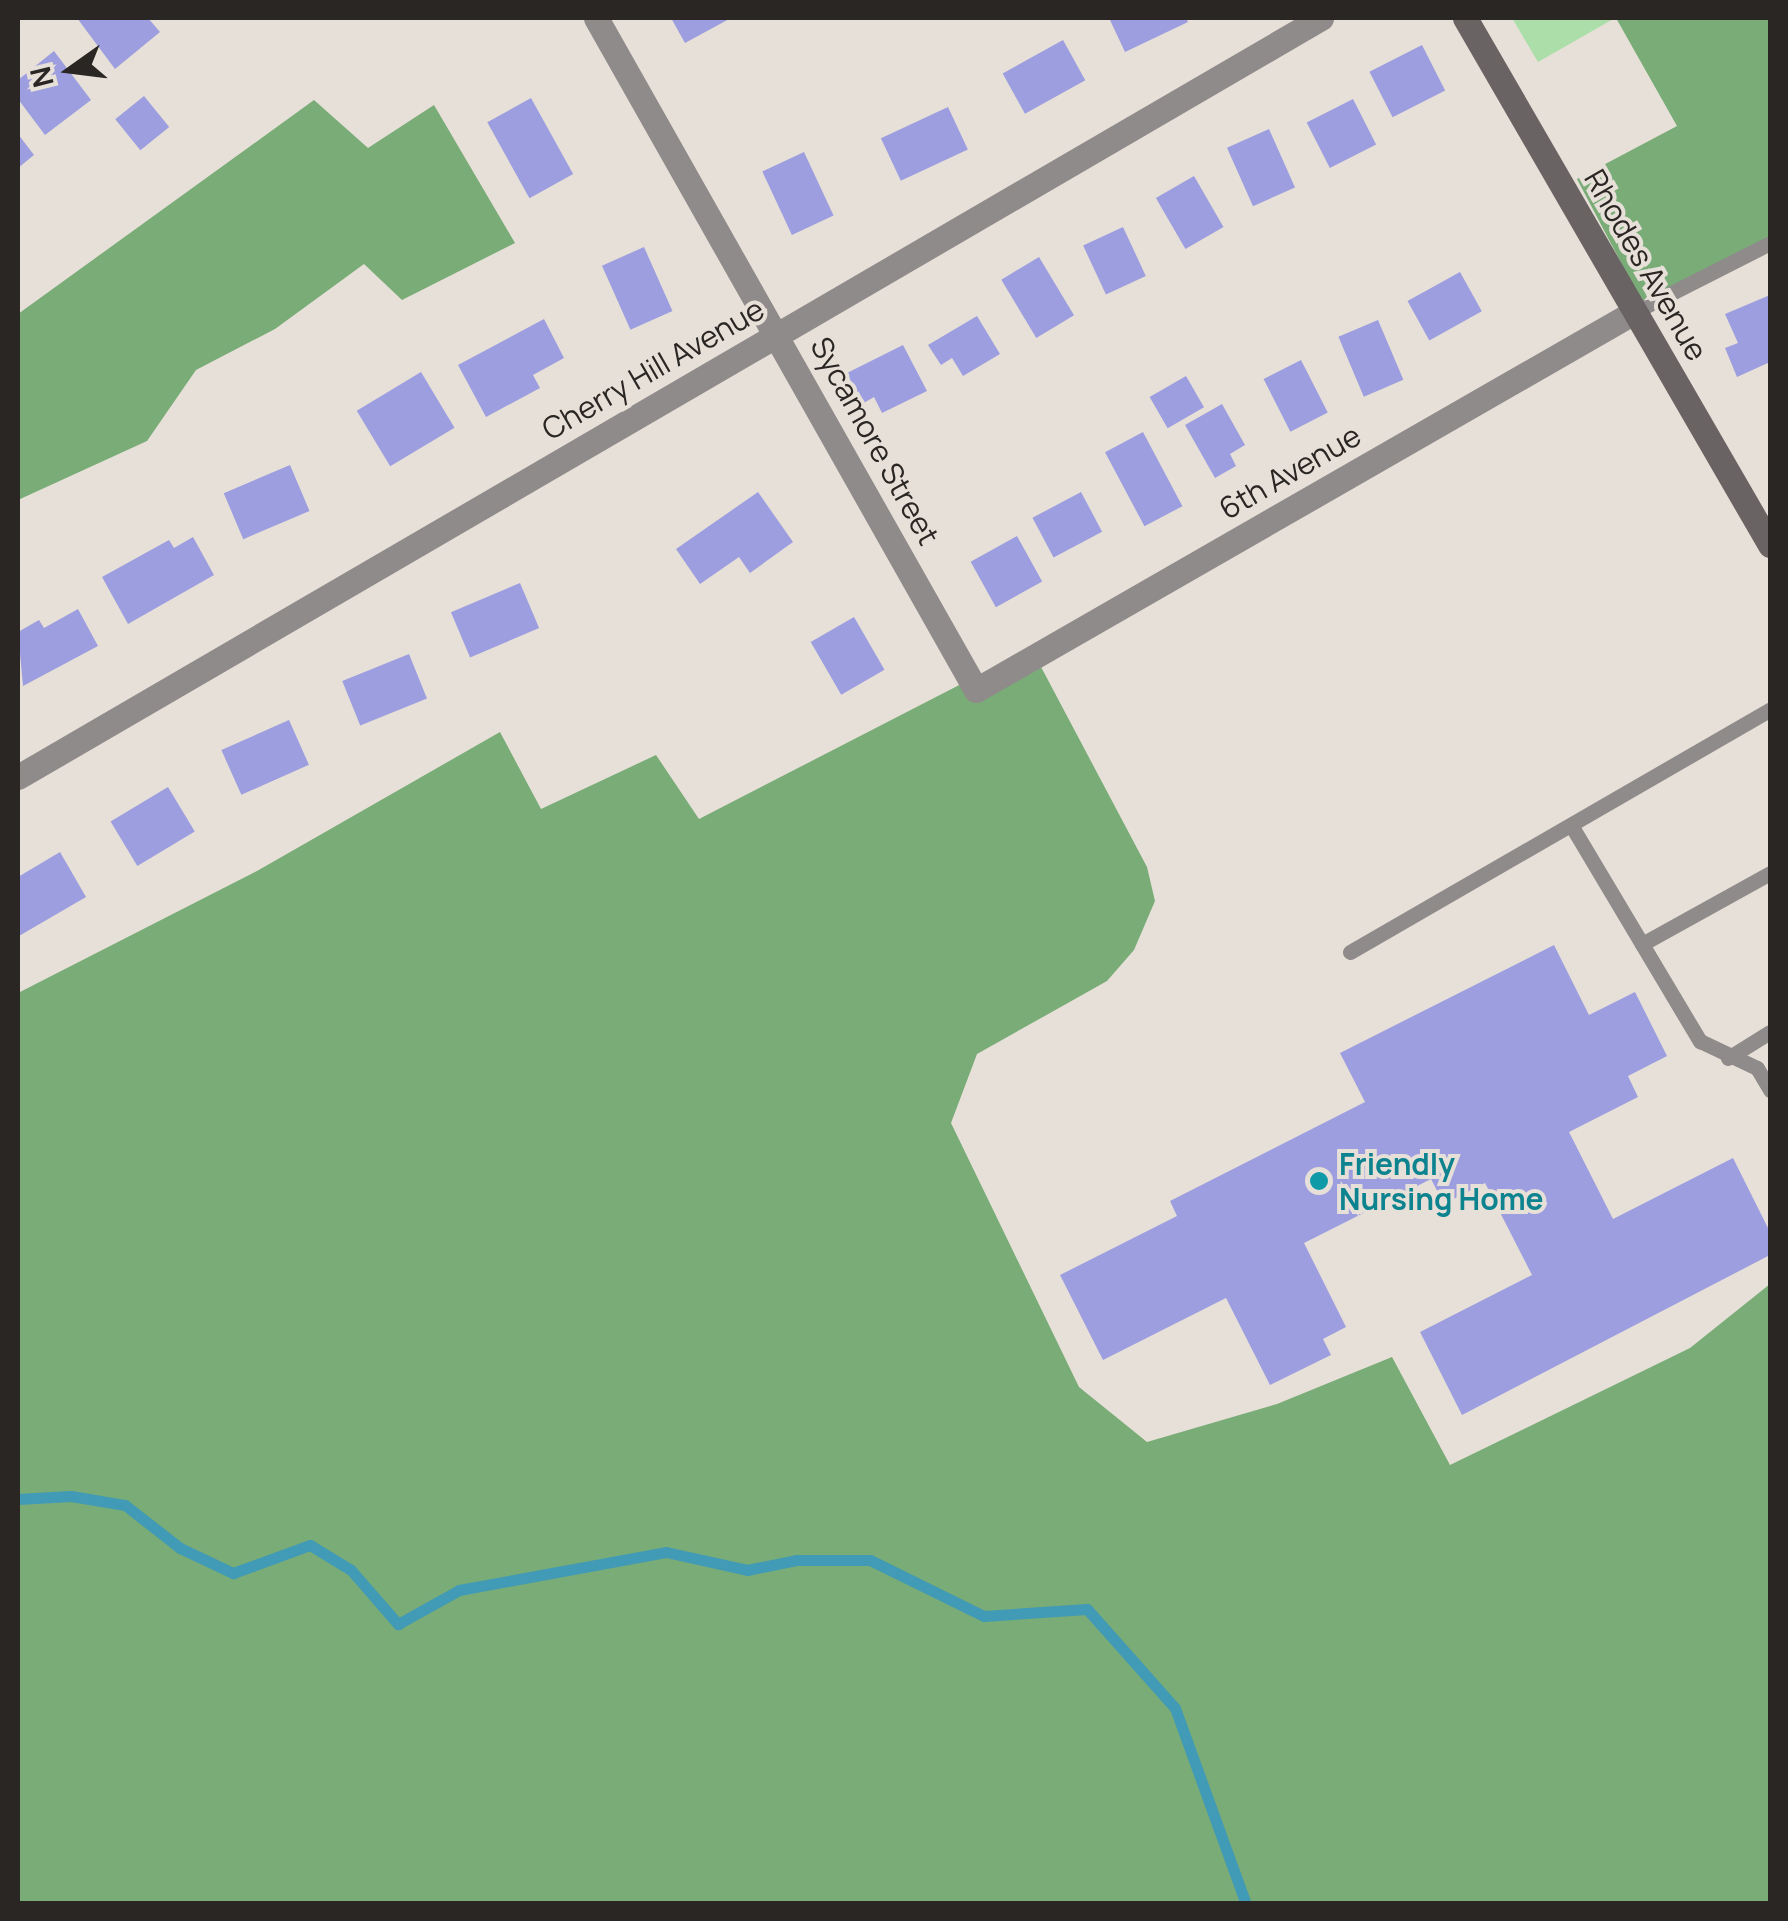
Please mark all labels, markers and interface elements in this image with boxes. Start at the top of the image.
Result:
north arrow [20,20,120,120]
text: N [20,63,62,92]
street label: Rhodes Avenue [1577,163,1715,367]
street label: Cherry Hill Avenue [536,291,770,447]
street label: Sycamore Street [803,331,947,551]
street label: 6th Avenue [1213,417,1367,527]
place label: Friendly Nursing Home [1339,1146,1544,1216]
marker: Friendly Nursing Home [1308,1170,1330,1192]

